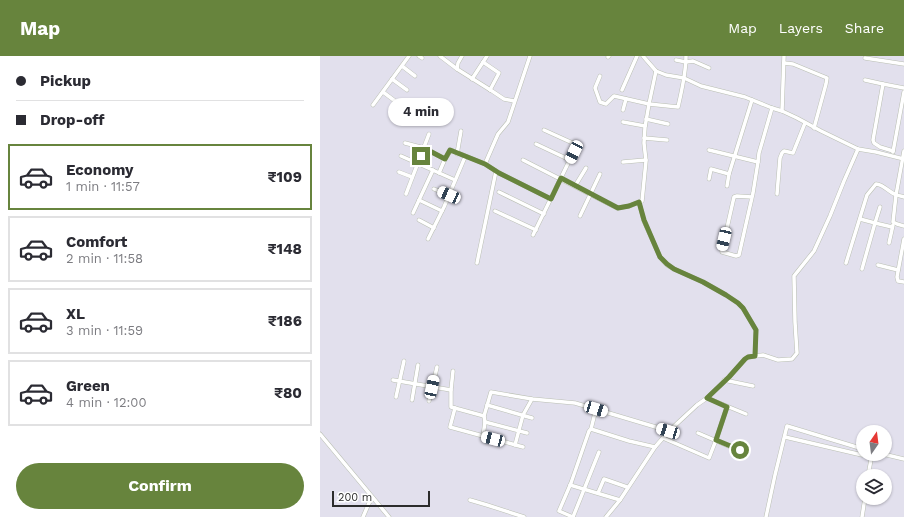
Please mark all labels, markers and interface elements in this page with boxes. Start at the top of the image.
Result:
text: Map [20,17,60,40]
text: Map [728,20,757,36]
text: Layers [779,20,823,36]
text: Share [845,20,884,36]
text: Pickup [40,72,91,90]
callout: 4 min [388,98,454,126]
text: 4 min [403,104,439,119]
text: Drop-off [40,111,105,129]
car [563,139,585,165]
route end [412,147,430,165]
icon: car [18,159,54,195]
text: Economy [66,161,133,179]
text: ₹109 [268,168,302,186]
text: 1 min · 11:57 [66,179,140,194]
car [436,185,462,205]
car [715,226,733,252]
icon: car [18,231,54,267]
text: Comfort [66,233,127,251]
text: ₹148 [267,240,302,258]
text: 2 min · 11:58 [66,251,143,266]
icon: car [18,303,54,339]
text: XL [66,305,85,323]
text: ₹186 [268,312,302,330]
text: 3 min · 11:59 [66,323,143,338]
car [424,374,440,400]
icon: car [18,375,54,411]
text: Green [66,377,110,395]
text: ₹80 [274,384,302,402]
text: 4 min · 12:00 [66,395,146,410]
car [583,400,609,418]
car [655,422,681,440]
north arrow [856,425,892,461]
map controls [856,425,892,505]
car [480,430,506,448]
route start [731,441,749,459]
button: Confirm [16,463,304,509]
button: layers [856,469,892,505]
scale bar [332,489,430,508]
text: 200 m [338,491,372,504]

